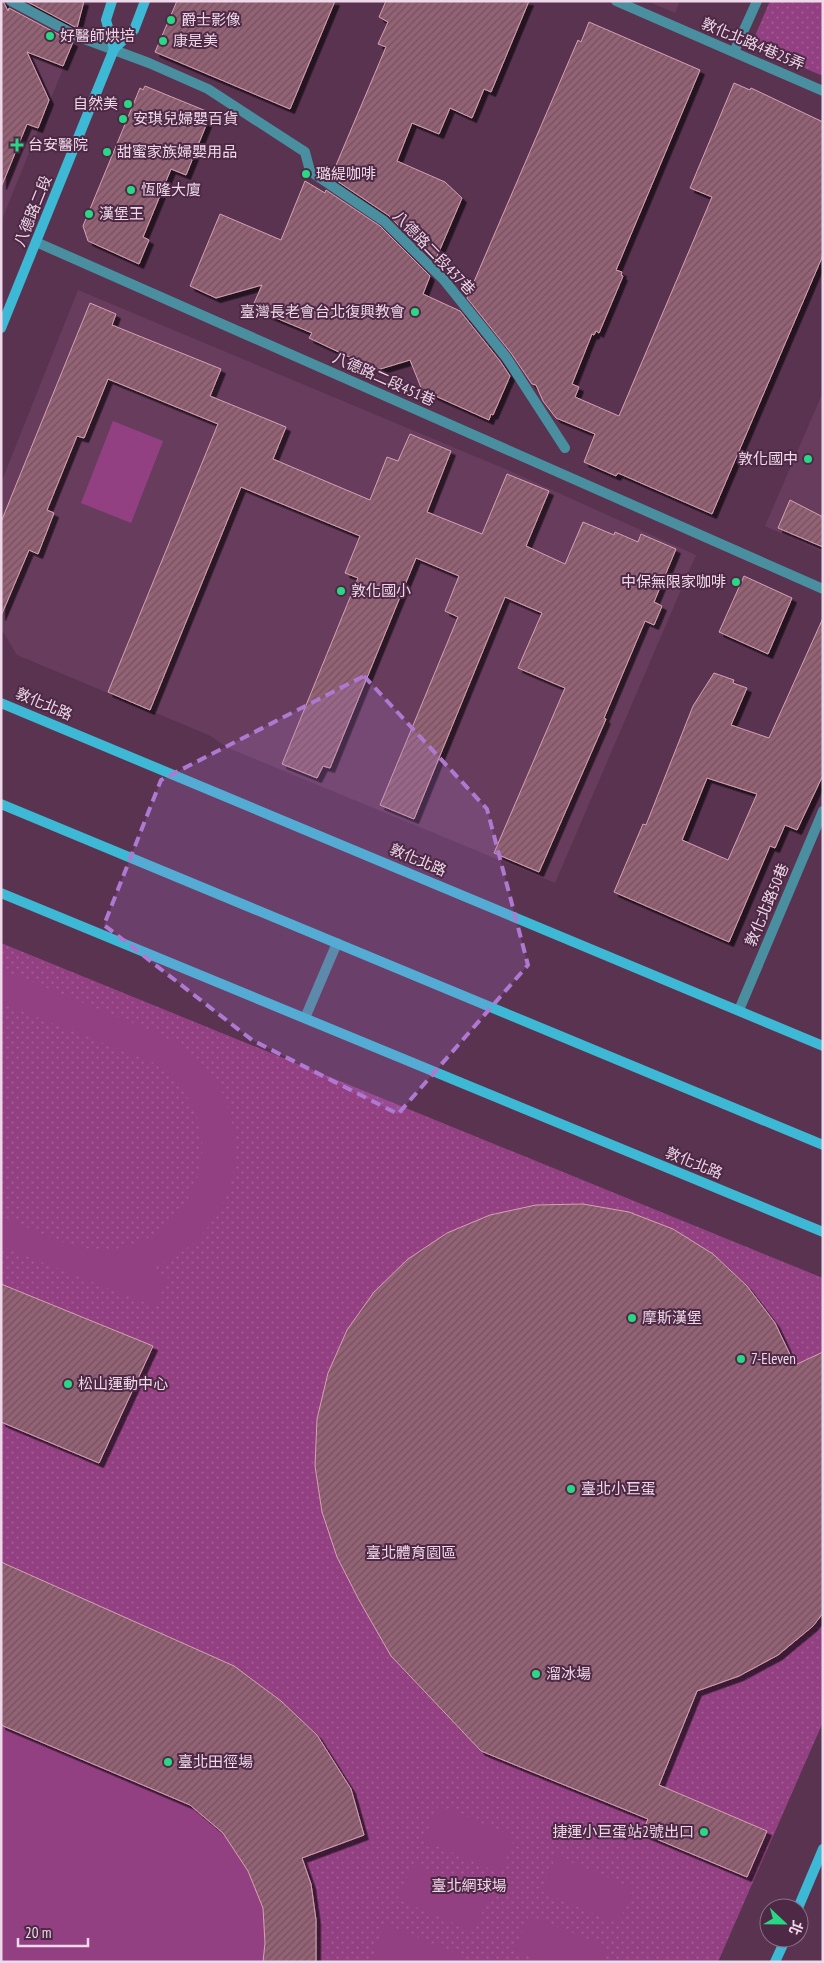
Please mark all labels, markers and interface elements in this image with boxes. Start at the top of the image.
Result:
place label: 爵士影像 [181,10,241,29]
street label: 敦化北路4巷25弄 [699,13,808,74]
marker: 爵士影像 [165,14,177,26]
place label: 好醫師烘培 [60,26,135,45]
marker: 好醫師烘培 [44,30,56,42]
place label: 康是美 [173,31,218,50]
marker: 康是美 [157,35,169,47]
place label: 自然美 [73,94,118,113]
marker: 自然美 [122,98,134,110]
place label: 安琪兒婦嬰百貨 [133,109,238,128]
marker: 安琪兒婦嬰百貨 [117,113,129,125]
place label: 台安醫院 [28,135,88,154]
marker: 台安醫院 [10,138,24,152]
place label: 甜蜜家族婦嬰用品 [117,142,237,161]
marker: 甜蜜家族婦嬰用品 [101,146,113,158]
place label: 璐緹咖啡 [316,164,376,183]
marker: 璐緹咖啡 [300,168,312,180]
street label: 八德路二段 [10,172,55,249]
place label: 恆隆大廈 [141,180,201,199]
marker: 恆隆大廈 [125,184,137,196]
place label: 漢堡王 [99,204,144,223]
street label: 八德路二段437巷 [389,206,479,299]
marker: 漢堡王 [83,208,95,220]
place label: 臺灣長老會台北復興教會 [240,302,405,321]
marker: 臺灣長老會台北復興教會 [409,306,421,318]
street label: 八德路二段451巷 [330,347,438,410]
place label: 敦化國中 [738,449,798,468]
marker: 敦化國中 [802,453,814,465]
place label: 中保無限家咖啡 [621,572,726,591]
marker: 中保無限家咖啡 [730,576,742,588]
place label: 敦化國小 [351,581,411,600]
marker: 敦化國小 [335,585,347,597]
street label: 敦化北路 [13,683,76,724]
street label: 敦化北路 [387,839,450,880]
street label: 敦化北路50巷 [741,860,793,949]
street label: 敦化北路 [663,1142,726,1183]
place label: 摩斯漢堡 [642,1308,702,1327]
marker: 摩斯漢堡 [626,1312,638,1324]
place label: 7-Eleven [751,1349,796,1368]
marker: 7-Eleven [735,1353,747,1365]
place label: 松山運動中心 [78,1374,168,1393]
marker: 松山運動中心 [62,1378,74,1390]
place label: 臺北小巨蛋 [581,1479,656,1498]
marker: 臺北小巨蛋 [565,1483,577,1495]
park label: 臺北體育園區 [366,1543,456,1562]
place label: 溜冰場 [546,1664,591,1683]
marker: 溜冰場 [530,1668,542,1680]
place label: 臺北田徑場 [178,1752,253,1771]
marker: 臺北田徑場 [162,1756,174,1768]
place label: 捷運小巨蛋站2號出口 [552,1822,694,1841]
marker: 捷運小巨蛋站2號出口 [698,1826,710,1838]
park label: 臺北網球場 [431,1876,507,1895]
north arrow [759,1898,809,1948]
scale bar [18,1916,88,1948]
text: 北 [785,1918,807,1938]
text: 20 m [25,1923,51,1942]

